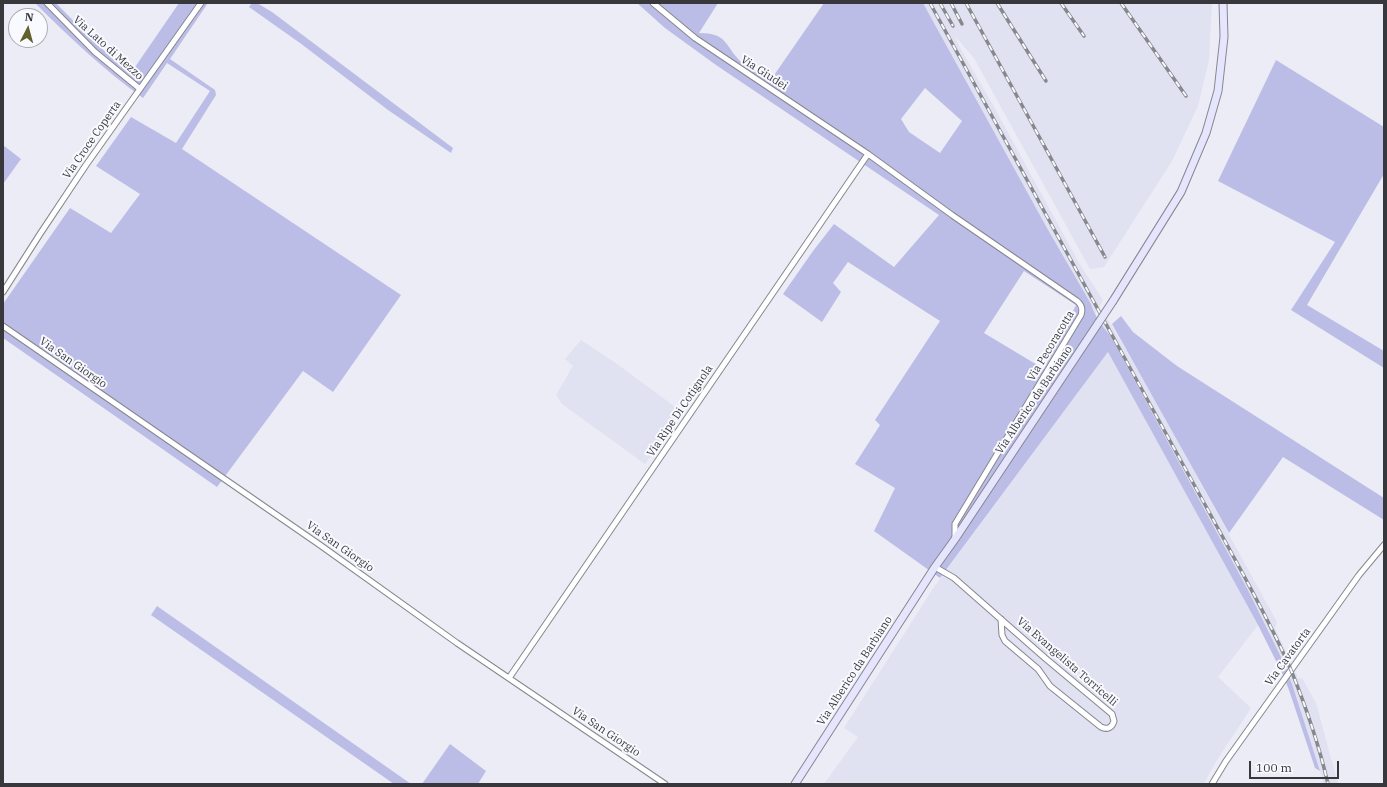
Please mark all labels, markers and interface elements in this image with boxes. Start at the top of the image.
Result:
north arrow [8,8,48,48]
text: N [24,10,34,24]
street label: Via Lato di Mezzo [70,13,146,83]
street label: Via Giudei [738,53,790,93]
street label: Via Croce Coperta [60,98,124,182]
street label: Via Pecoracotta [1025,308,1077,384]
street label: Via San Giorgio [37,335,109,391]
street label: Via Alberico da Barbiano [993,343,1075,457]
street label: Via Ripe Di Cotignola [644,362,716,460]
street label: Via San Giorgio [304,519,376,575]
street label: Via Alberico da Barbiano [815,614,895,728]
street label: Via Evangelista Torricelli [1014,615,1120,709]
street label: Via Cavatorta [1263,625,1313,689]
street label: Via San Giorgio [569,704,643,760]
scale bar [1251,753,1341,779]
text: 100 m [1256,760,1292,775]

